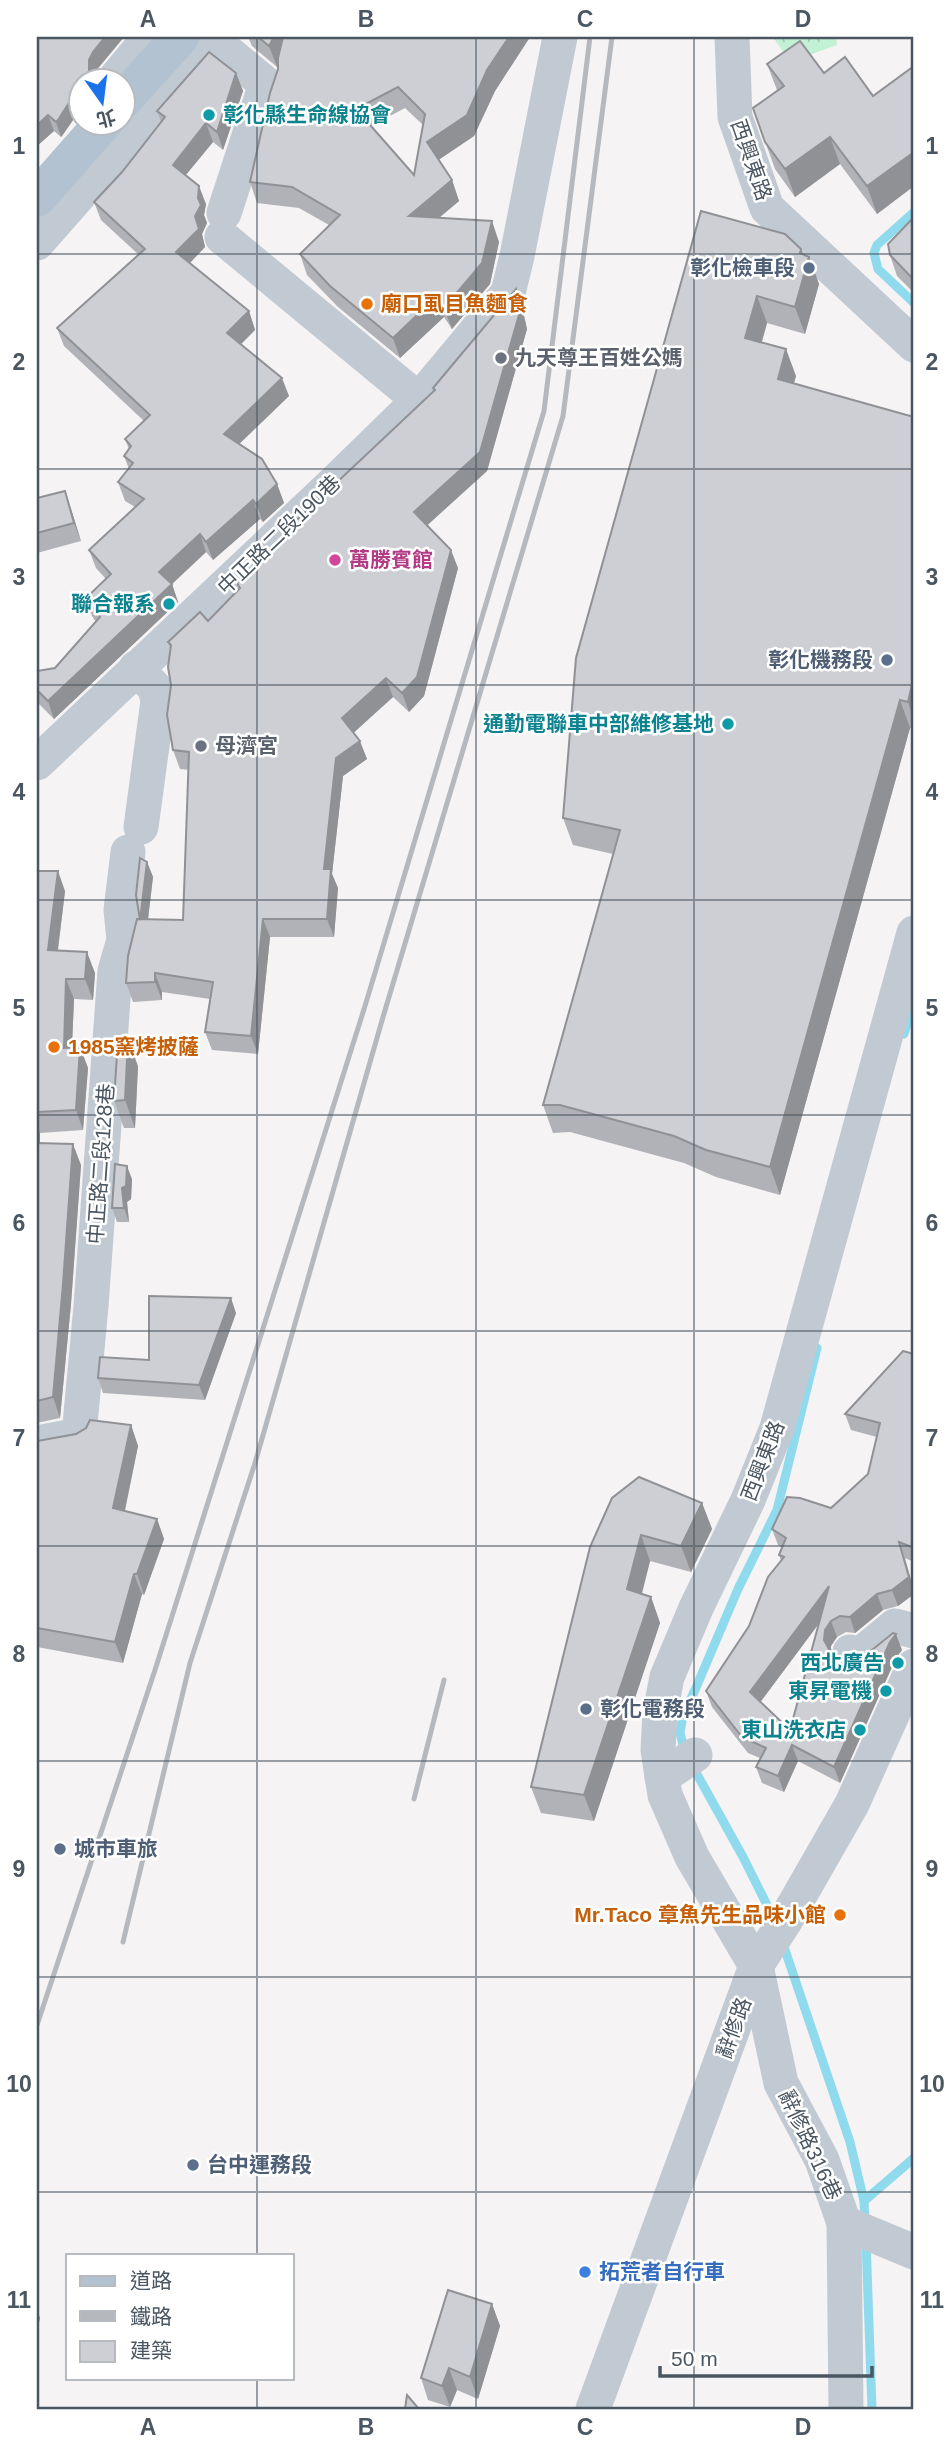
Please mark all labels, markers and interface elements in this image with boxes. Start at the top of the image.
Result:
text: A [140,6,156,32]
text: B [358,6,374,32]
text: C [577,6,593,32]
text: D [795,6,811,32]
north arrow [66,66,136,136]
place label: 彰化縣生命線協會 [223,103,391,126]
text: 北 [94,106,118,130]
marker: 彰化縣生命線協會 [201,107,217,123]
street label: 西興東路 [727,116,776,203]
text: 1 [13,133,26,159]
text: 1 [926,133,939,159]
place label: 彰化檢車段 [690,256,795,279]
marker: 彰化檢車段 [801,260,817,276]
place label: 廟口虱目魚麵食 [381,292,528,315]
marker: 廟口虱目魚麵食 [359,296,375,312]
place label: 九天尊王百姓公媽 [515,346,683,369]
text: 2 [13,349,25,375]
text: 2 [926,349,938,375]
marker: 九天尊王百姓公媽 [493,350,509,366]
street label: 中正路二段190巷 [213,470,345,599]
place label: 萬勝賓館 [349,548,433,571]
marker: 萬勝賓館 [327,552,343,568]
text: 3 [13,564,25,590]
text: 3 [926,564,938,590]
place label: 聯合報系 [71,592,155,615]
marker: 聯合報系 [161,596,177,612]
place label: 彰化機務段 [768,648,873,671]
marker: 彰化機務段 [879,652,895,668]
place label: 通勤電聯車中部維修基地 [483,712,714,735]
marker: 通勤電聯車中部維修基地 [720,716,736,732]
place label: 母濟宮 [215,734,278,757]
marker: 母濟宮 [193,738,209,754]
text: 4 [13,779,26,805]
text: 4 [926,779,939,805]
text: 5 [13,995,26,1021]
text: 5 [926,995,939,1021]
place label: 1985窯烤披薩 [68,1035,199,1058]
marker: 1985窯烤披薩 [46,1039,62,1055]
street label: 中正路二段128巷 [83,1083,118,1245]
text: 6 [13,1210,25,1236]
text: 6 [926,1210,938,1236]
street label: 西興東路 [737,1417,788,1504]
text: 7 [13,1425,25,1451]
text: 7 [926,1425,938,1451]
text: 8 [13,1641,26,1667]
text: 8 [926,1641,939,1667]
place label: 西北廣告 [800,1651,884,1674]
marker: 西北廣告 [890,1655,906,1671]
place label: 東昇電機 [788,1679,872,1702]
marker: 東昇電機 [878,1683,894,1699]
place label: 彰化電務段 [600,1697,705,1720]
marker: 彰化電務段 [578,1701,594,1717]
place label: 東山洗衣店 [741,1718,846,1741]
marker: 東山洗衣店 [852,1722,868,1738]
place label: 城市車旅 [74,1837,158,1860]
marker: 城市車旅 [52,1841,68,1857]
text: 9 [13,1856,25,1882]
text: 9 [926,1856,938,1882]
place label: Mr.Taco 章魚先生品味小館 [574,1903,826,1926]
marker: Mr.Taco 章魚先生品味小館 [832,1907,848,1923]
street label: 辭修路 [712,1994,755,2061]
text: 10 [6,2071,32,2097]
text: 10 [919,2071,945,2097]
street label: 辭修路316巷 [775,2086,846,2204]
place label: 台中運務段 [207,2153,312,2176]
marker: 台中運務段 [185,2157,201,2173]
legend [66,2254,294,2380]
place label: 拓荒者自行車 [599,2260,725,2283]
marker: 拓荒者自行車 [577,2264,593,2280]
text: 道路 [130,2269,172,2292]
text: 11 [7,2287,31,2313]
text: 11 [920,2287,944,2313]
text: 鐵路 [130,2305,172,2328]
scale bar [660,2334,872,2378]
text: 建築 [130,2339,172,2362]
text: 50 m [671,2347,718,2370]
text: A [140,2414,156,2440]
text: B [358,2414,374,2440]
text: C [577,2414,593,2440]
text: D [795,2414,811,2440]

